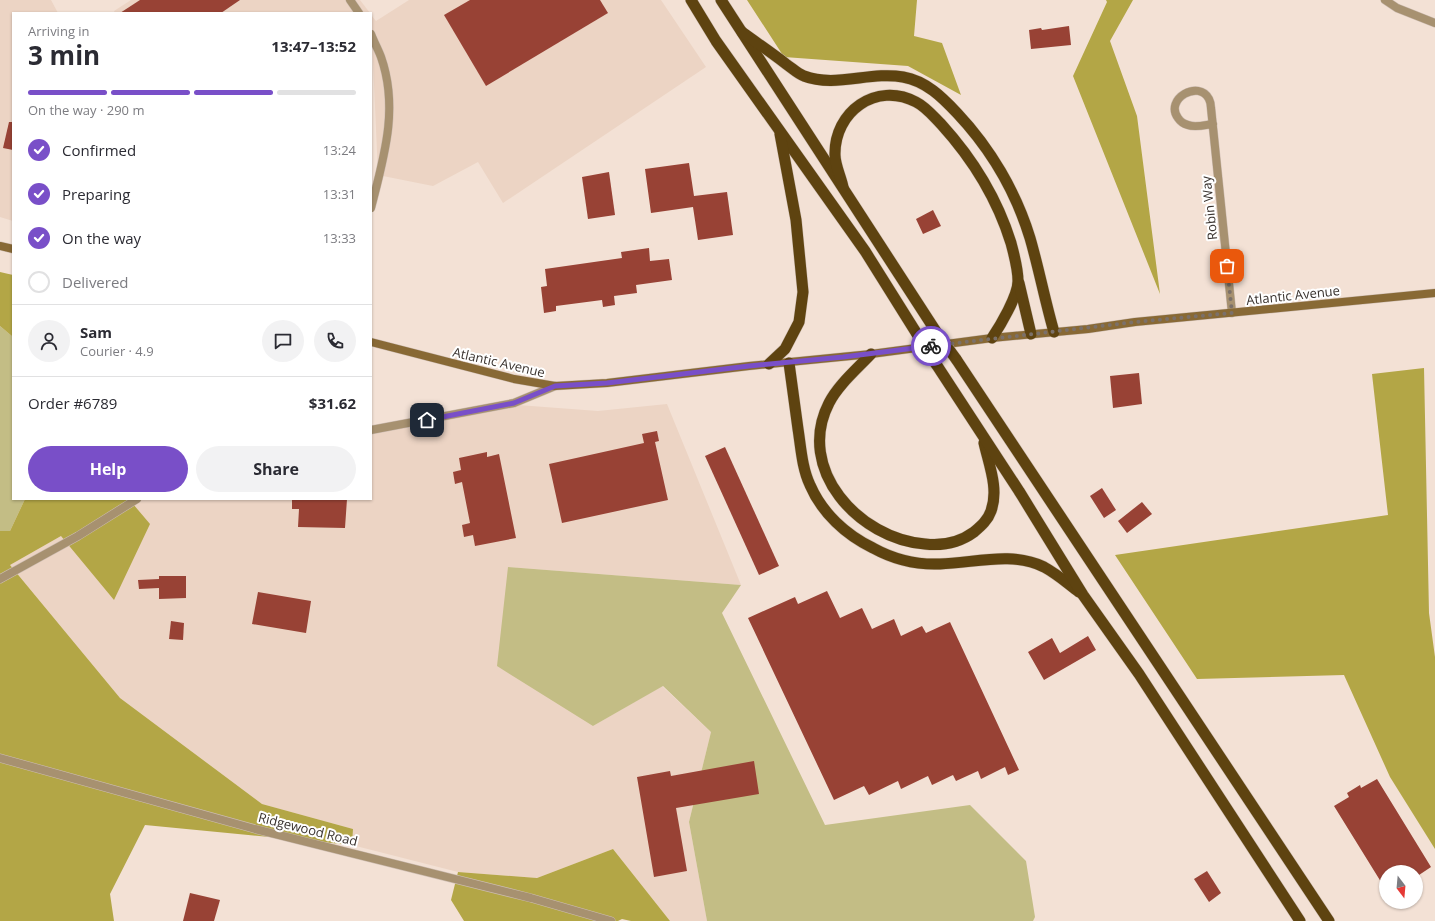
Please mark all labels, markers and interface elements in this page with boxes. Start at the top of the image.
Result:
text: Arriving in [28,22,90,40]
text: 13:47–13:52 [271,36,356,56]
text: 3 min [28,37,100,73]
text: On the way · 290 m [28,101,144,119]
icon: check [28,139,50,161]
text: Confirmed [62,140,136,160]
text: 13:24 [323,141,356,159]
street label: Robin Way [1197,175,1221,241]
icon: check [28,183,50,205]
text: Preparing [62,184,130,204]
text: 13:31 [323,185,356,203]
icon: check [28,227,50,249]
text: On the way [62,228,141,248]
text: 13:33 [323,229,356,247]
pin [1210,249,1244,283]
icon: bag [1216,255,1238,277]
text: Delivered [62,272,129,292]
street label: Atlantic Avenue [1245,281,1341,309]
button: person [28,320,70,362]
button: chat [262,320,304,362]
button: phone [314,320,356,362]
text: Sam [80,322,112,342]
courier [911,326,951,366]
icon: bike [920,335,942,357]
text: Courier · 4.9 [80,342,154,360]
street label: Atlantic Avenue [451,343,547,381]
text: Order #6789 [28,393,117,413]
text: $31.62 [309,393,356,413]
pin [410,403,444,437]
icon: home [416,409,438,431]
button: Help [28,446,188,492]
button: Share [196,446,356,492]
street label: Ridgewood Road [256,808,360,850]
north arrow [1379,865,1423,909]
map controls [1379,865,1423,909]

